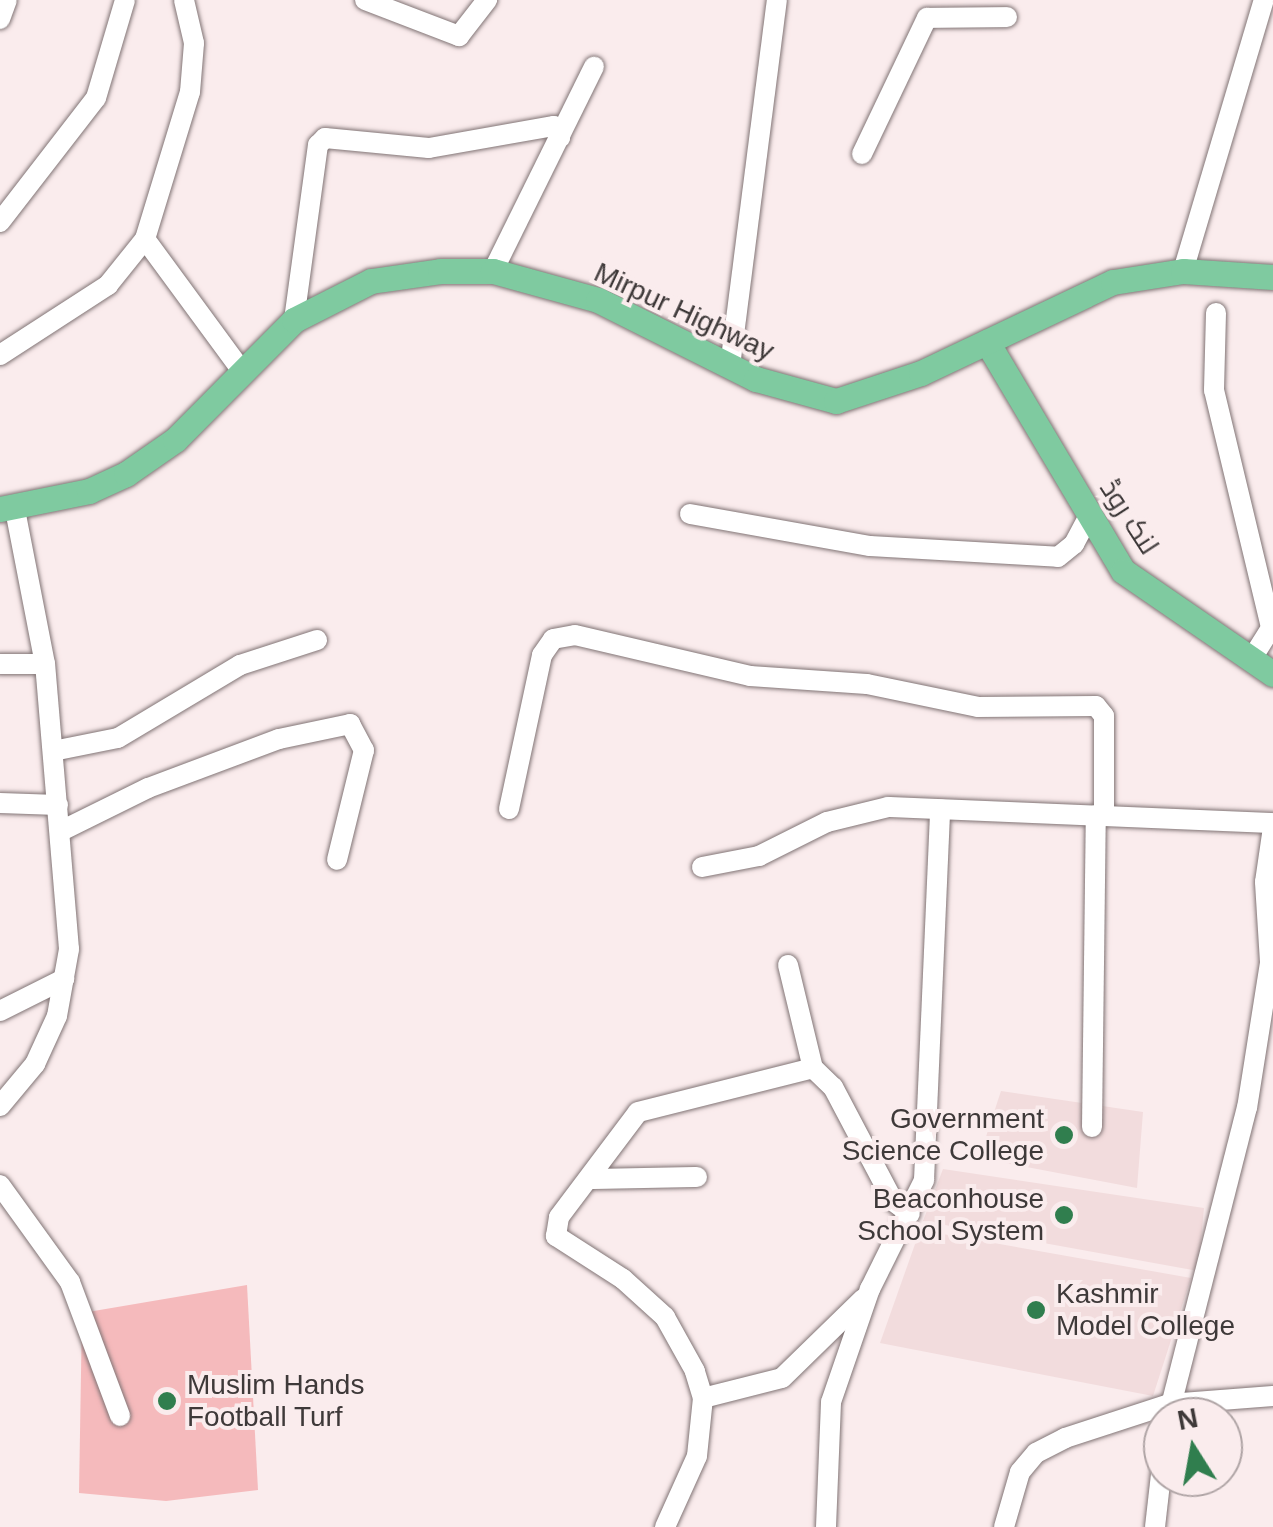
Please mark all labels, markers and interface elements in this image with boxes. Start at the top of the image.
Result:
street label: Mirpur Highway [589,256,779,368]
street label: لنک روڈ [1092,473,1166,561]
place label: Government Science College [842,1102,1044,1168]
marker: Government Science College [1053,1124,1075,1146]
place label: Beaconhouse School System [857,1182,1044,1248]
marker: Beaconhouse School System [1053,1204,1075,1226]
place label: Kashmir Model College [1056,1277,1235,1343]
marker: Kashmir Model College [1025,1299,1047,1321]
place label: Muslim Hands Football Turf [187,1368,364,1434]
marker: Muslim Hands Football Turf [156,1390,178,1412]
north arrow [1143,1397,1243,1497]
text: N [1175,1402,1200,1436]

